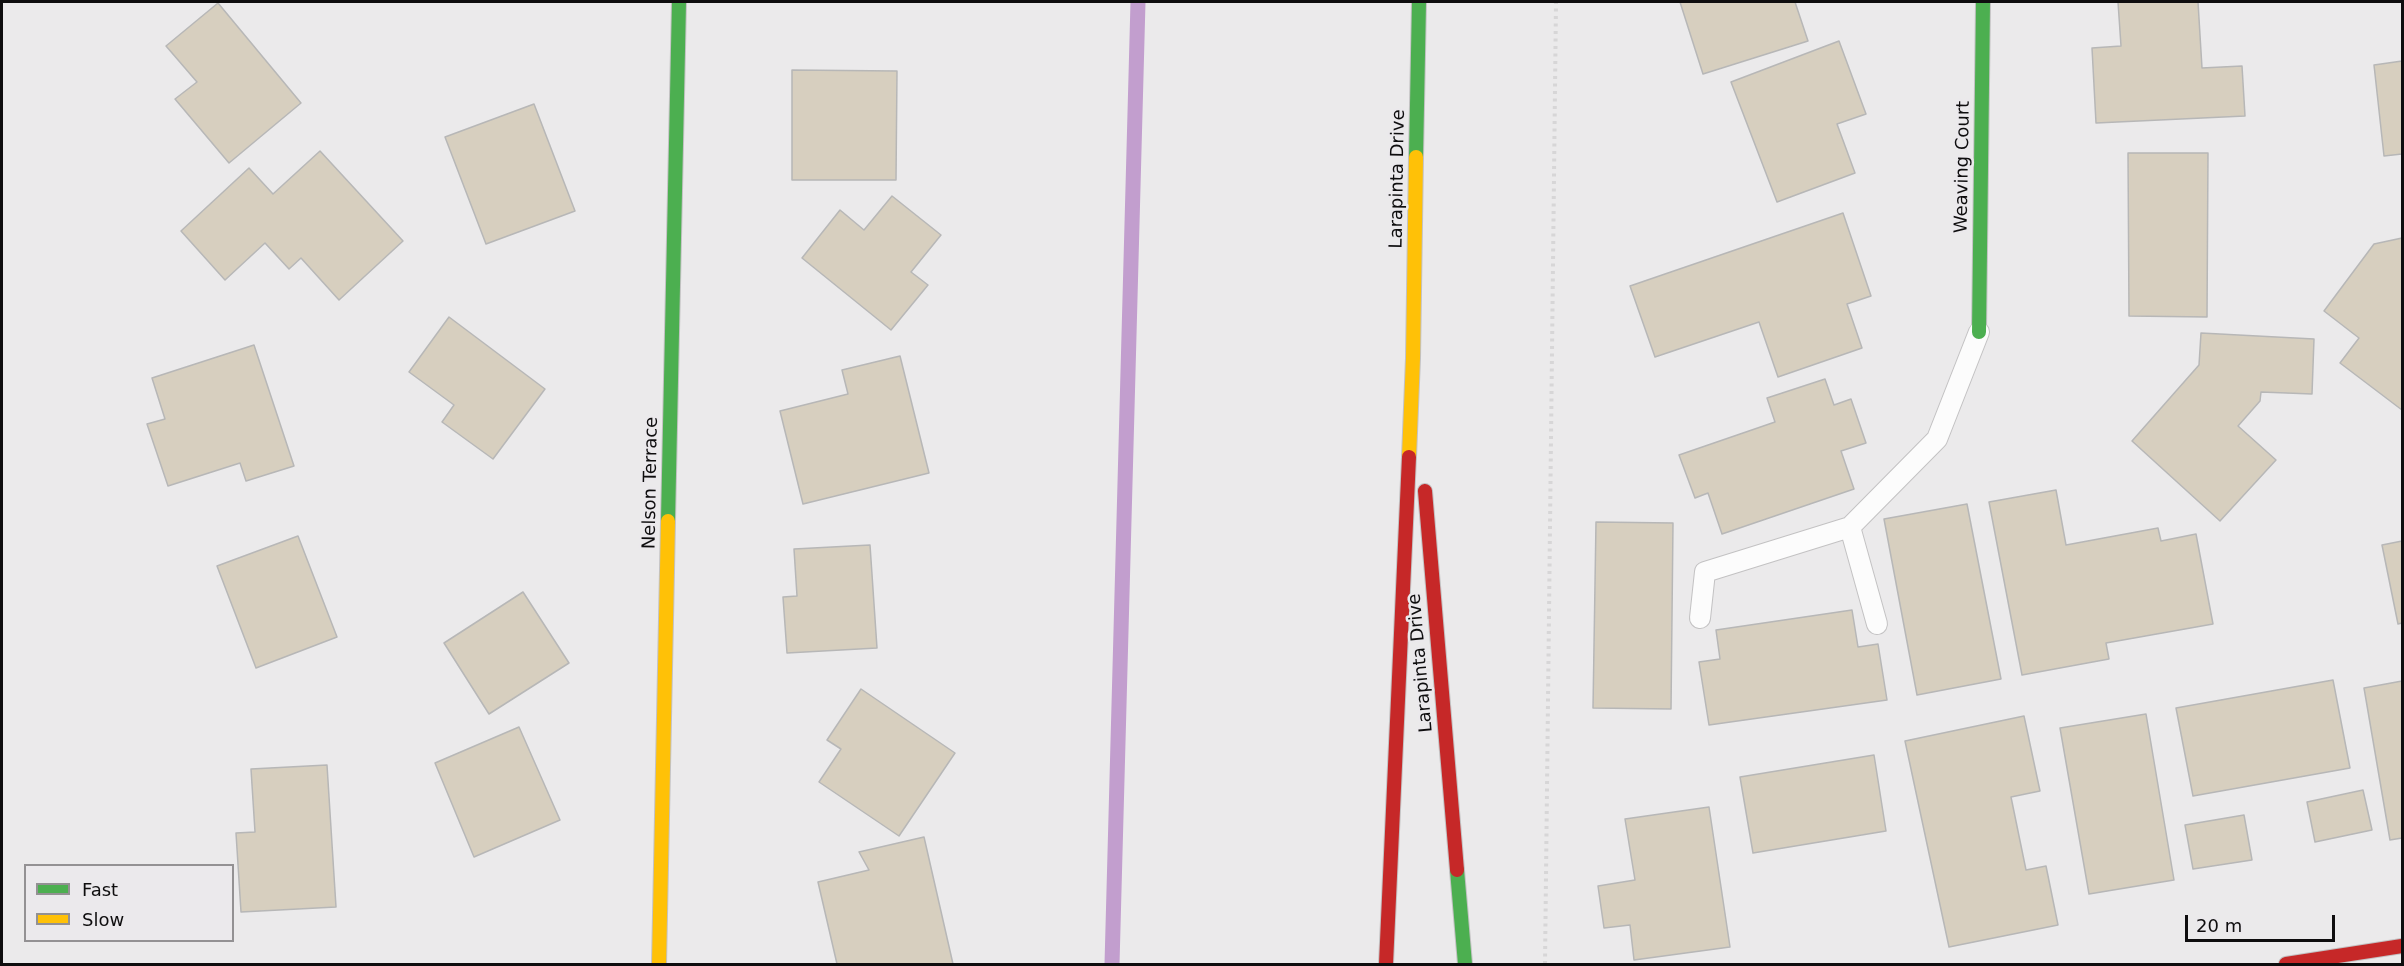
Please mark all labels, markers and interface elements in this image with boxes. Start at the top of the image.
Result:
street label: Weaving Court [1951,101,1975,233]
street label: Larapinta Drive [1386,109,1410,249]
street label: Nelson Terrace [639,417,663,549]
street label: Larapinta Drive [1404,593,1438,733]
legend [24,864,234,942]
text: Fast [82,879,118,900]
scale bar [2188,903,2338,941]
text: Slow [82,909,124,930]
text: 20 m [2196,915,2242,936]

